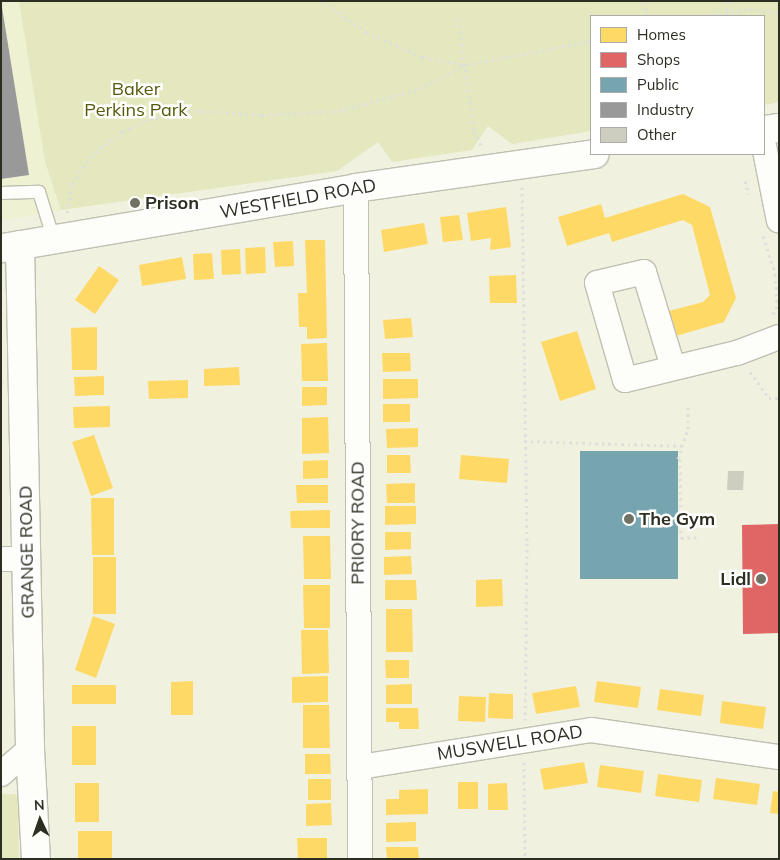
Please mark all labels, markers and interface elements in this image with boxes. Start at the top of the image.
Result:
legend [590,15,765,155]
text: Homes [637,25,686,44]
text: Shops [637,50,680,69]
text: Public [637,75,679,94]
park label: Baker Perkins Park [84,79,188,122]
text: Industry [637,100,694,119]
text: Other [637,125,676,144]
street label: WESTFIELD ROAD [218,175,378,223]
place label: Prison [145,192,199,214]
marker: Prison [129,197,141,209]
street label: PRIORY ROAD [347,461,369,585]
street label: GRANGE ROAD [15,485,39,619]
place label: The Gym [639,508,715,530]
marker: The Gym [623,513,635,525]
place label: Lidl [720,568,751,590]
marker: Lidl [755,573,767,585]
street label: MUSWELL ROAD [436,721,584,765]
north arrow [15,795,65,845]
text: N [33,796,45,814]

